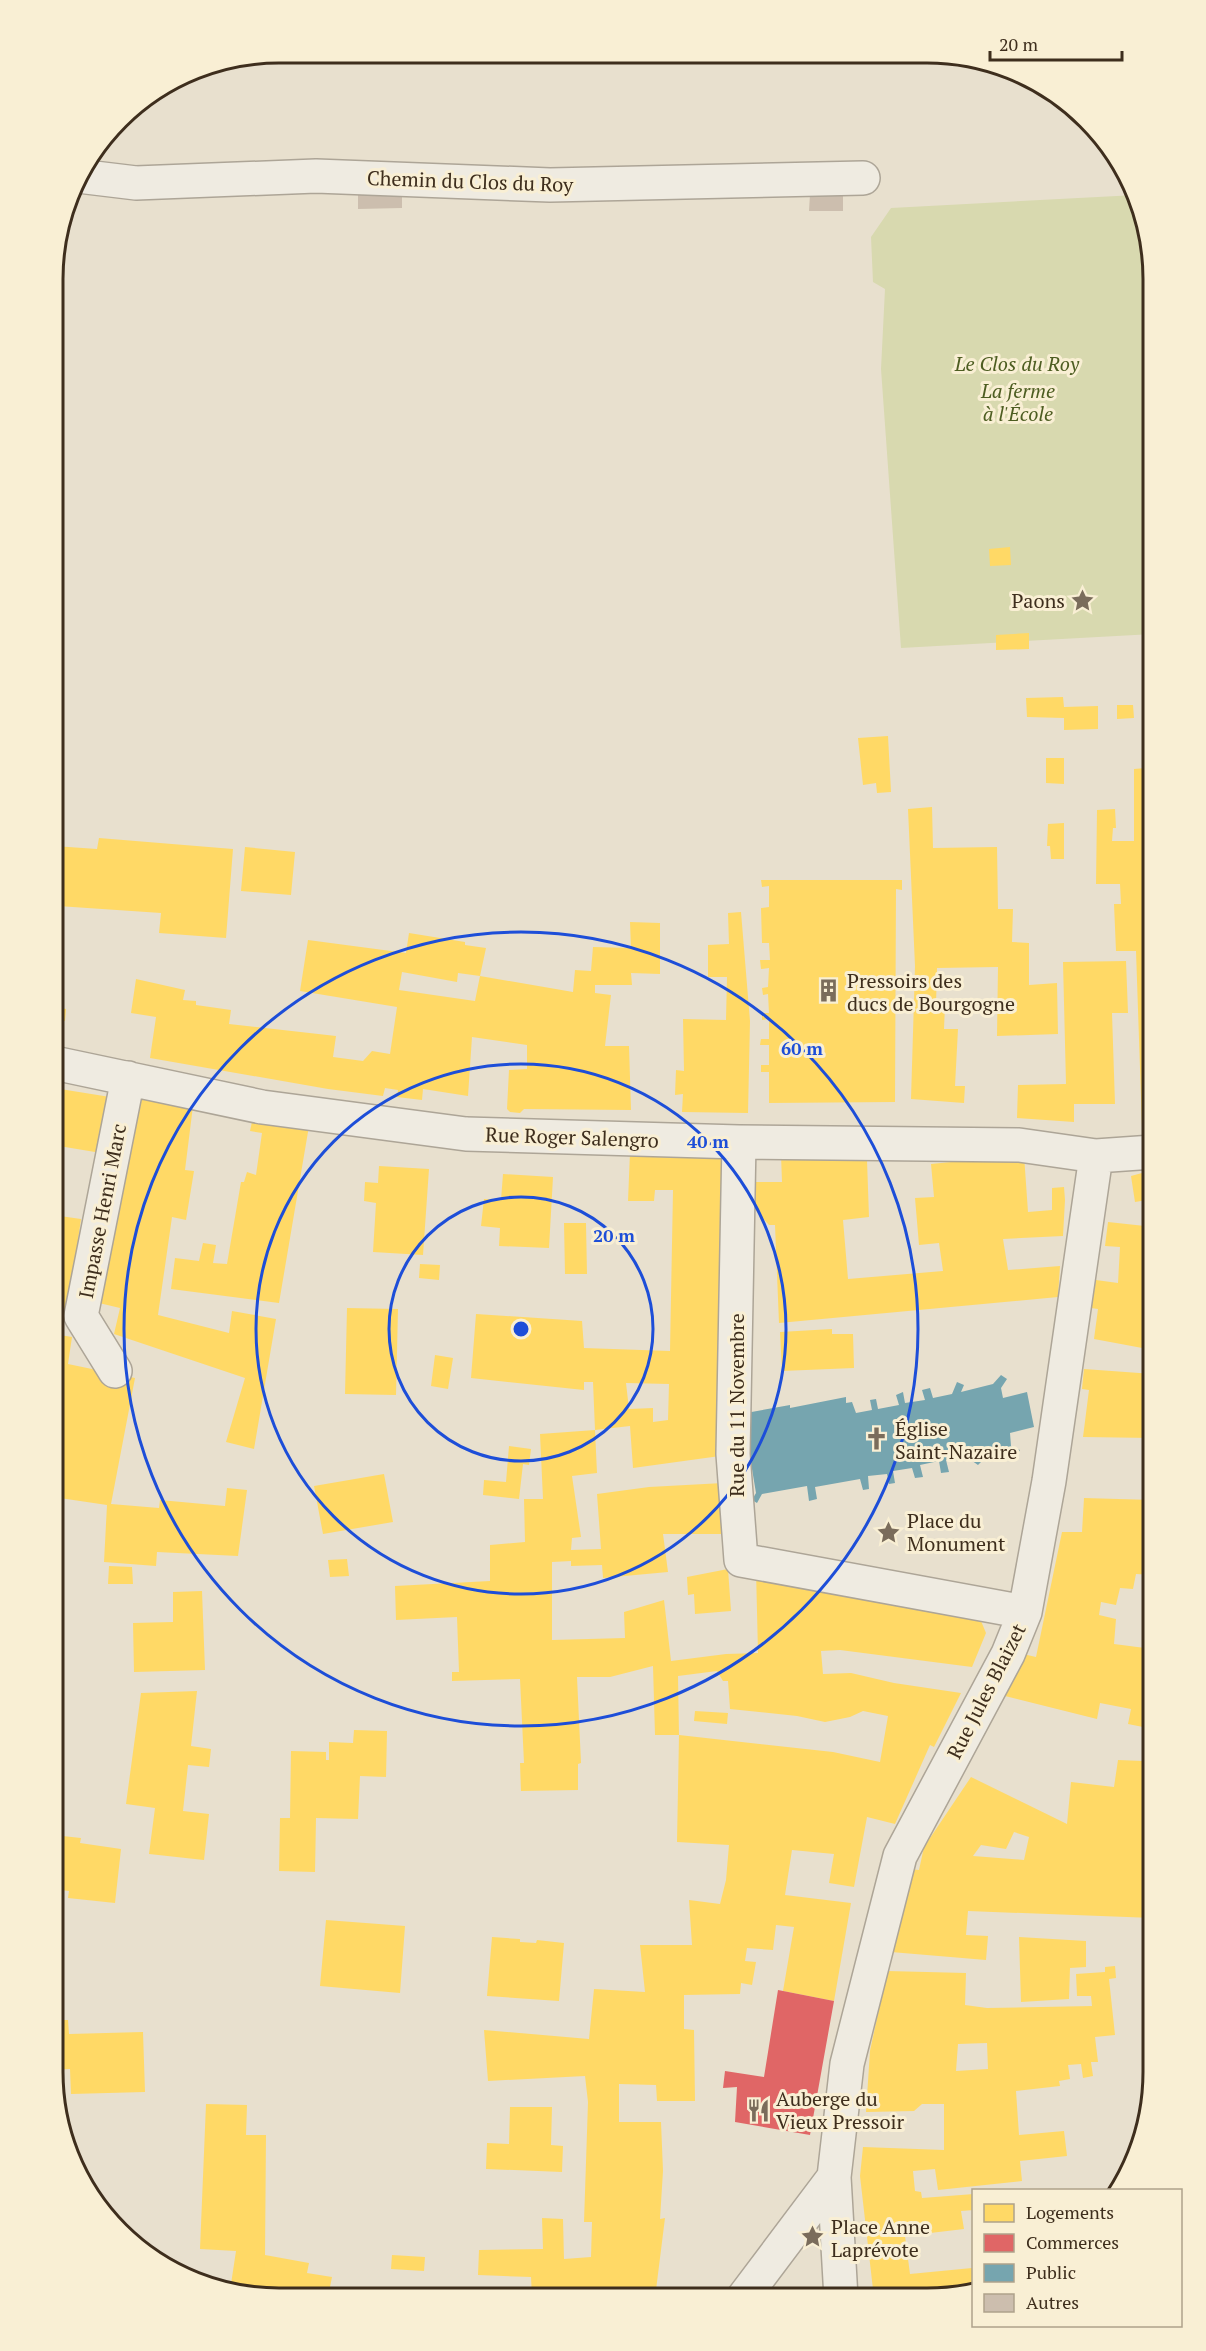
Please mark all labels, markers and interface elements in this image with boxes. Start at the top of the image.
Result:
scale bar [990,24,1122,62]
text: 20 m [999,32,1039,56]
street label: Chemin du Clos du Roy [366,164,574,198]
park label: Le Clos du Roy [954,350,1080,377]
park label: La ferme à l'École [980,377,1055,427]
place label: Paons [1011,587,1065,614]
place icon: Paons [1070,587,1096,613]
place label: Pressoirs des ducs de Bourgogne [847,967,1015,1017]
building icon: Pressoirs des ducs de Bourgogne [816,978,842,1004]
text: 60 m [781,1036,823,1060]
street label: Rue Roger Salengro [485,1120,659,1154]
street label: Impasse Henri Marc [72,1121,132,1301]
text: 40 m [687,1129,729,1153]
text: 20 m [593,1223,635,1247]
street label: Rue du 11 Novembre [723,1313,750,1497]
centre of rings [511,1319,531,1339]
place label: Église Saint-Nazaire [895,1415,1017,1465]
church icon: Église Saint-Nazaire [864,1426,890,1452]
place label: Place du Monument [907,1507,1006,1557]
place icon: Place du Monument [876,1519,902,1545]
street label: Rue Jules Blaizet [940,1618,1032,1763]
place label: Auberge du Vieux Pressoir [776,2085,905,2135]
restaurant icon: Auberge du Vieux Pressoir [745,2097,771,2123]
legend [972,2189,1182,2327]
text: Logements [1026,2200,1114,2224]
place label: Place Anne Laprévote [831,2213,930,2263]
place icon: Place Anne Laprévote [800,2224,826,2250]
text: Commerces [1026,2230,1119,2254]
text: Public [1026,2260,1076,2284]
text: Autres [1026,2290,1079,2314]

